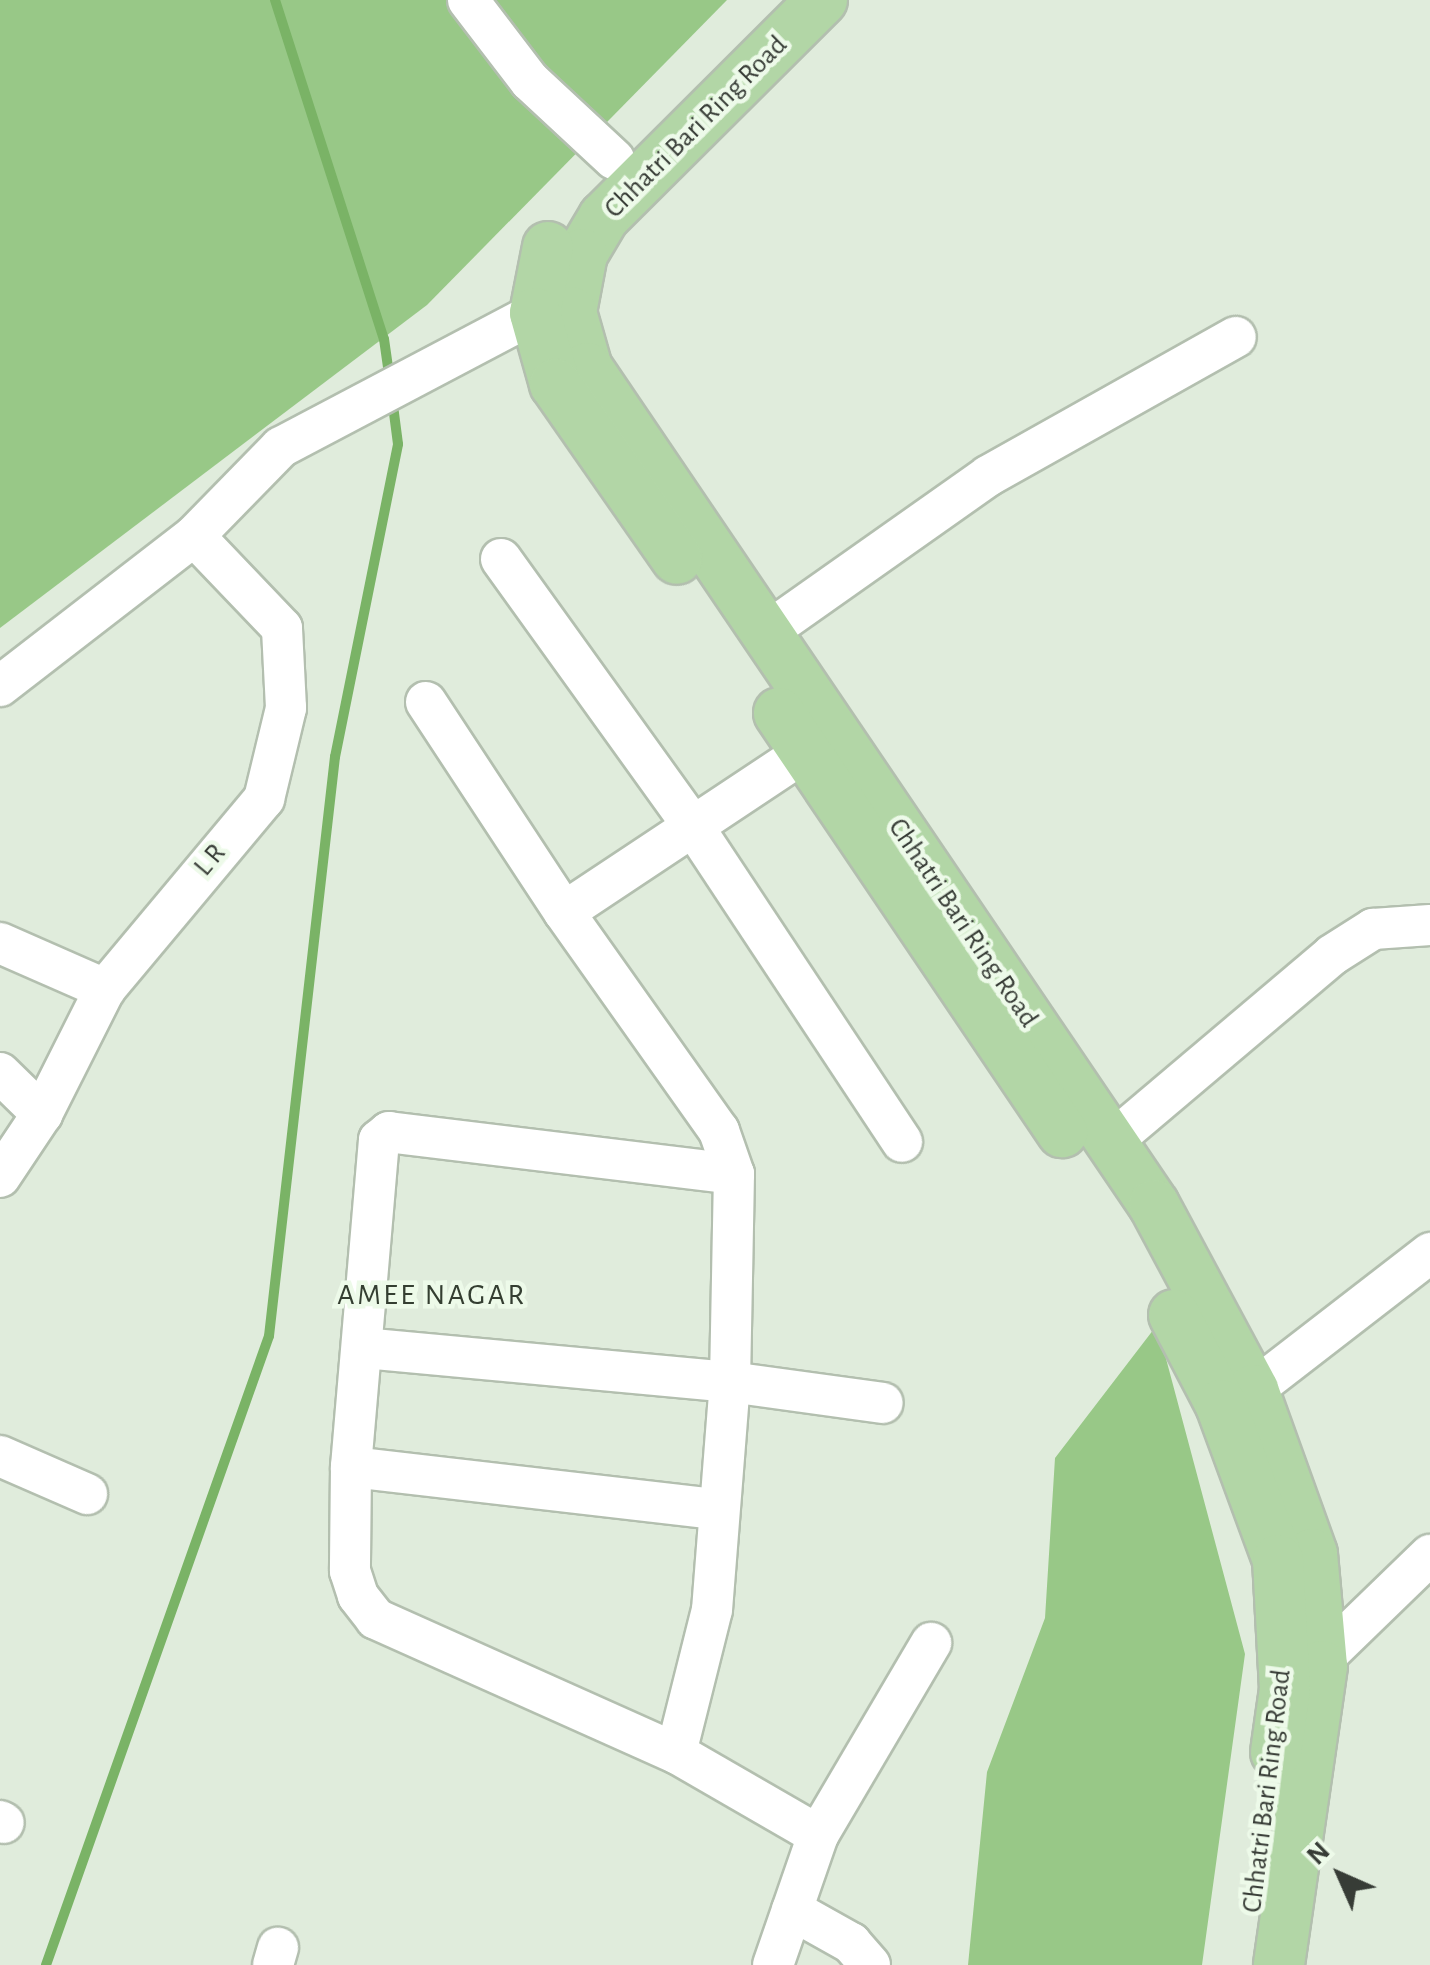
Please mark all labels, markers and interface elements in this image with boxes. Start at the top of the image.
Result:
street label: Chhatri Bari Ring Road [598,29,794,225]
street label: Chhatri Bari Ring Road [881,812,1045,1034]
street label: L R [187,837,233,883]
district label: AMEE NAGAR [337,1277,527,1313]
street label: Chhatri Bari Ring Road [1235,1667,1299,1915]
north arrow [1290,1825,1390,1925]
text: N [1302,1837,1336,1871]

